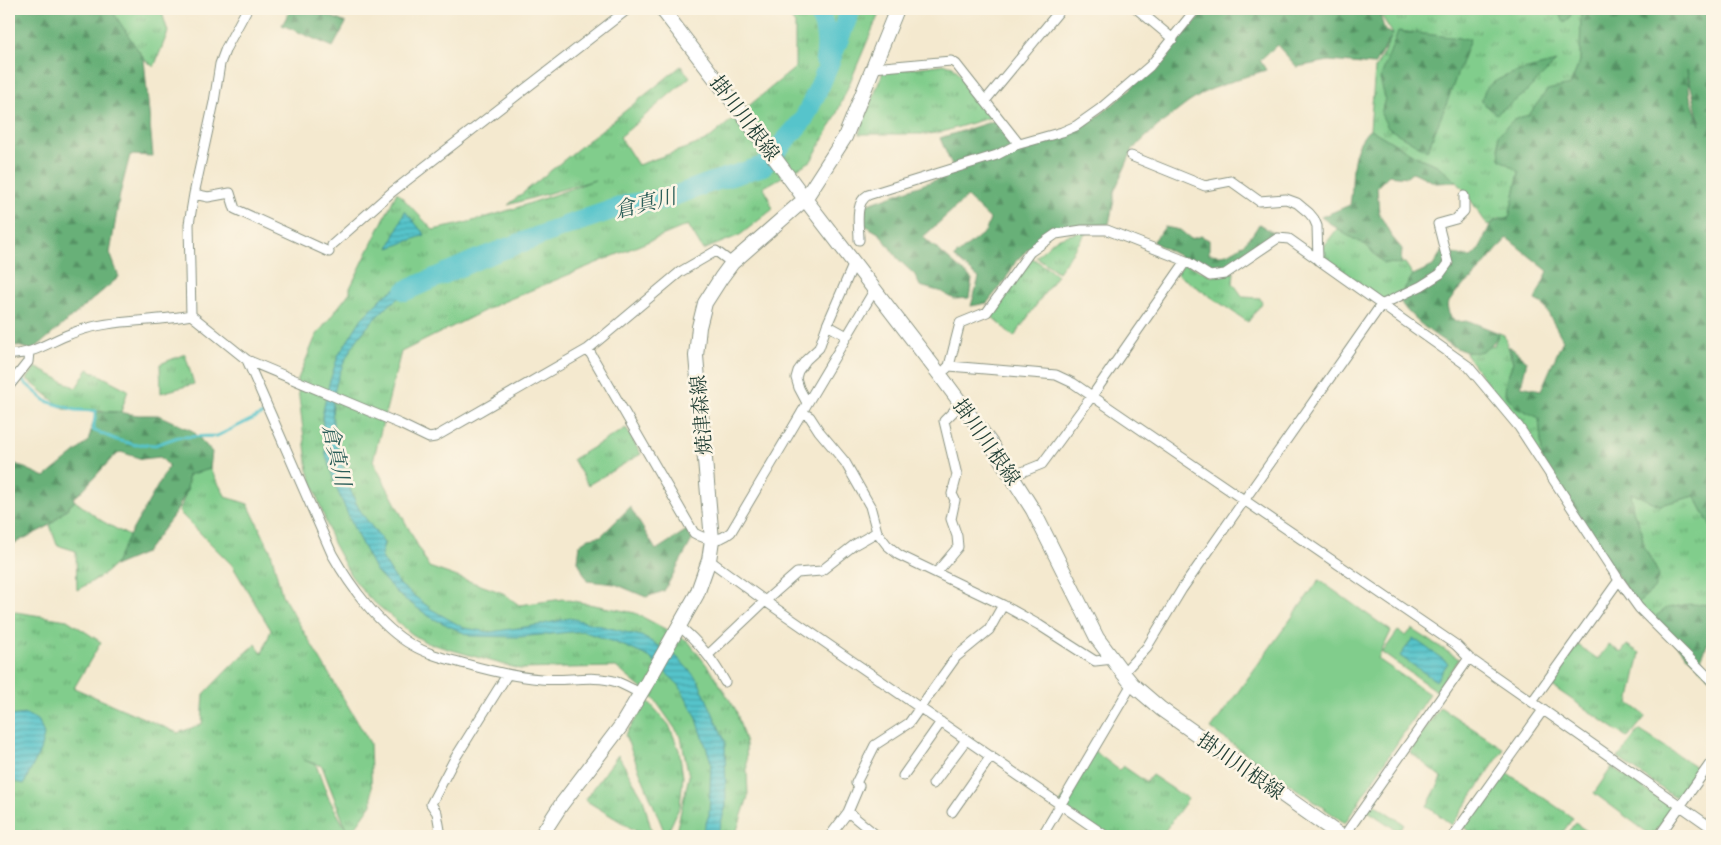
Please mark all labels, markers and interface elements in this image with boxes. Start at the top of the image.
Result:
street label: 掛川川根線 [705,70,785,166]
water label: 倉真川 [611,182,681,224]
street label: 焼津森線 [685,374,717,456]
street label: 掛川川根線 [948,394,1026,490]
water label: 倉真川 [317,421,358,491]
street label: 掛川川根線 [1193,727,1289,805]

